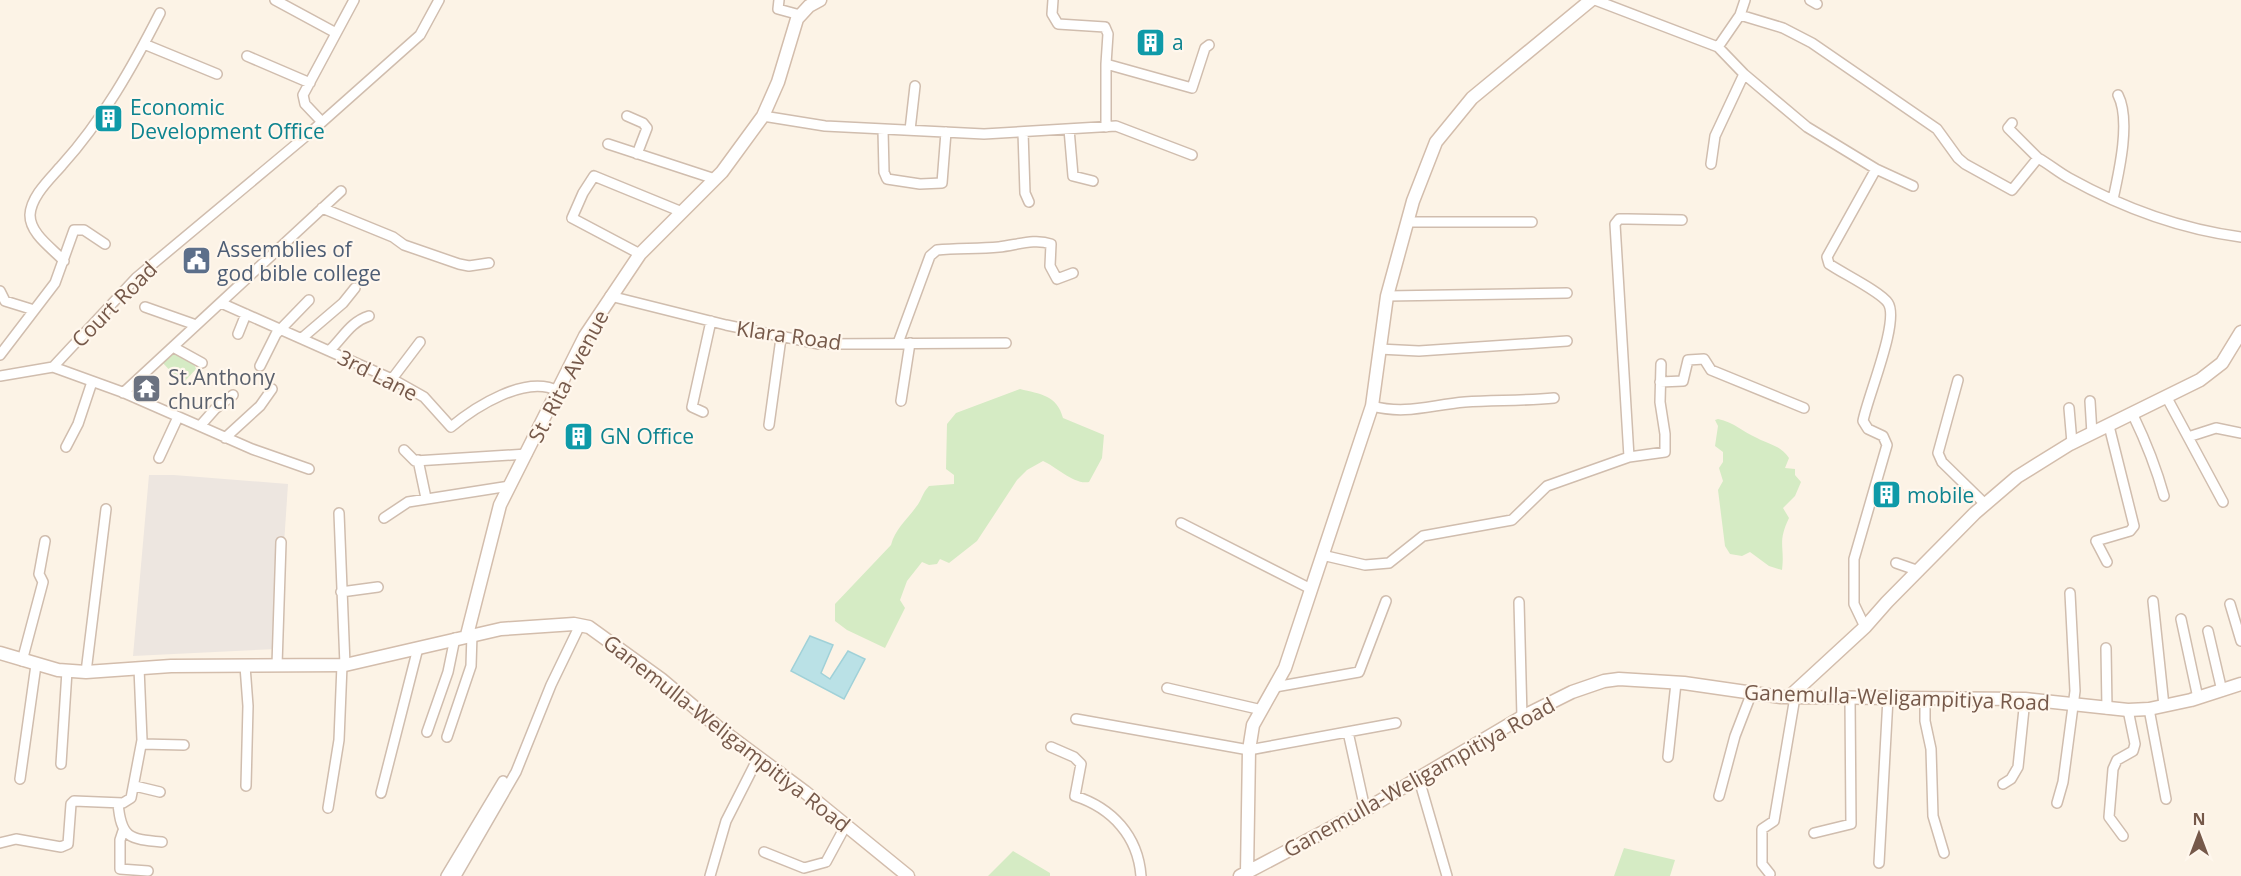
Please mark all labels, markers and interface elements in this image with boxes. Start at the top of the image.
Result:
building icon: a [1135,26,1167,58]
place label: a [1172,28,1184,56]
place label: Economic Development Office [130,93,325,145]
building icon: Economic Development Office [93,103,125,135]
place label: Assemblies of god bible college [217,235,381,287]
public building icon: Assemblies of god bible college [180,245,212,277]
street label: Court Road [65,255,163,353]
street label: St. Rita Avenue [521,305,615,447]
street label: Klara Road [735,314,843,356]
street label: 3rd Lane [333,343,423,407]
place label: St.Anthony church [168,363,276,415]
temple icon: St.Anthony church [131,373,163,405]
building icon: GN Office [563,420,595,452]
place label: GN Office [600,422,694,450]
building icon: mobile [1870,479,1902,511]
place label: mobile [1907,481,1974,509]
street label: Ganemulla-Weligampitiya Road [598,628,856,838]
street label: Ganemulla-Weligampitiya Road [1744,678,2050,716]
street label: Ganemulla-Weligampitiya Road [1278,691,1560,863]
north arrow [2169,804,2229,864]
text: N [2192,808,2206,830]

